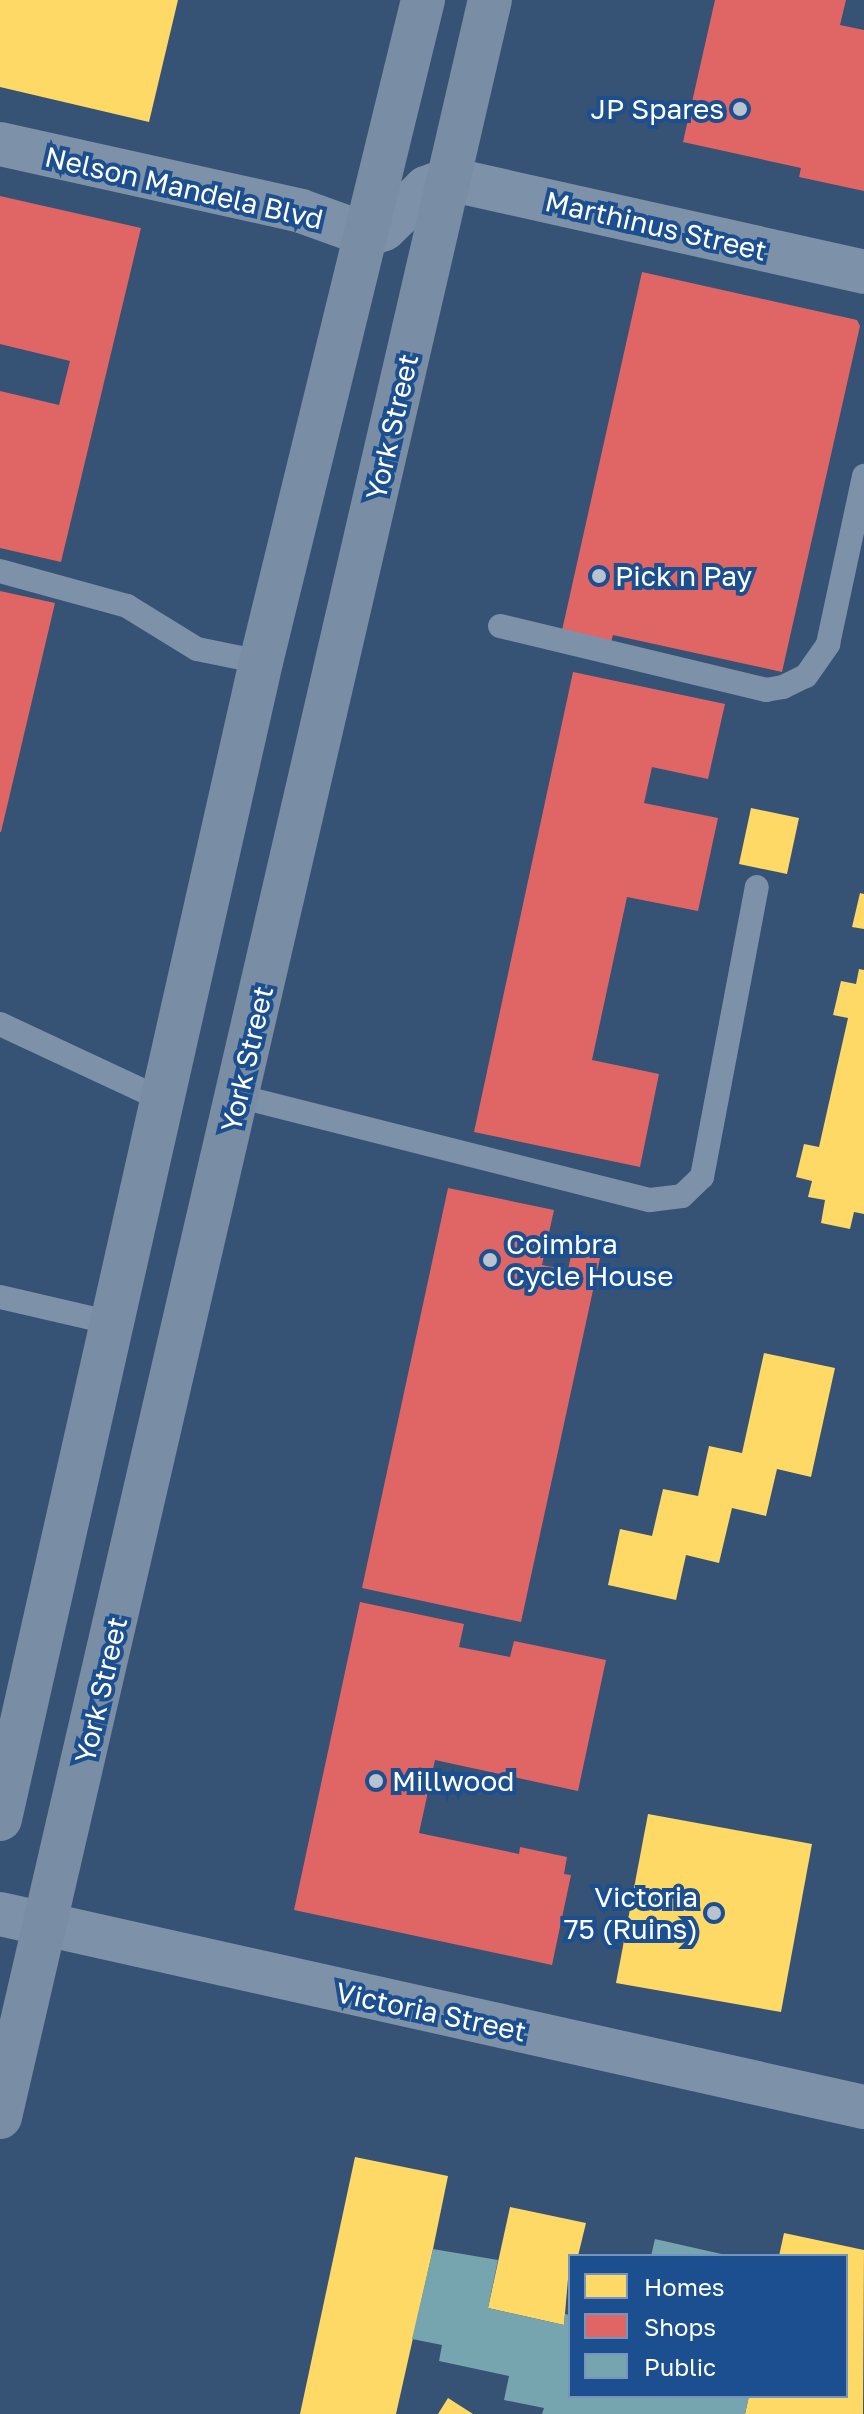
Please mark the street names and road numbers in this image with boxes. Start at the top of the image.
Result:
street label: Nelson Mandela Blvd [42,140,326,236]
street label: Marthinus Street [542,184,770,268]
street label: York Street [359,351,425,503]
street label: York Street [214,983,280,1135]
street label: York Street [68,1614,134,1766]
street label: Victoria Street [333,1975,529,2049]

